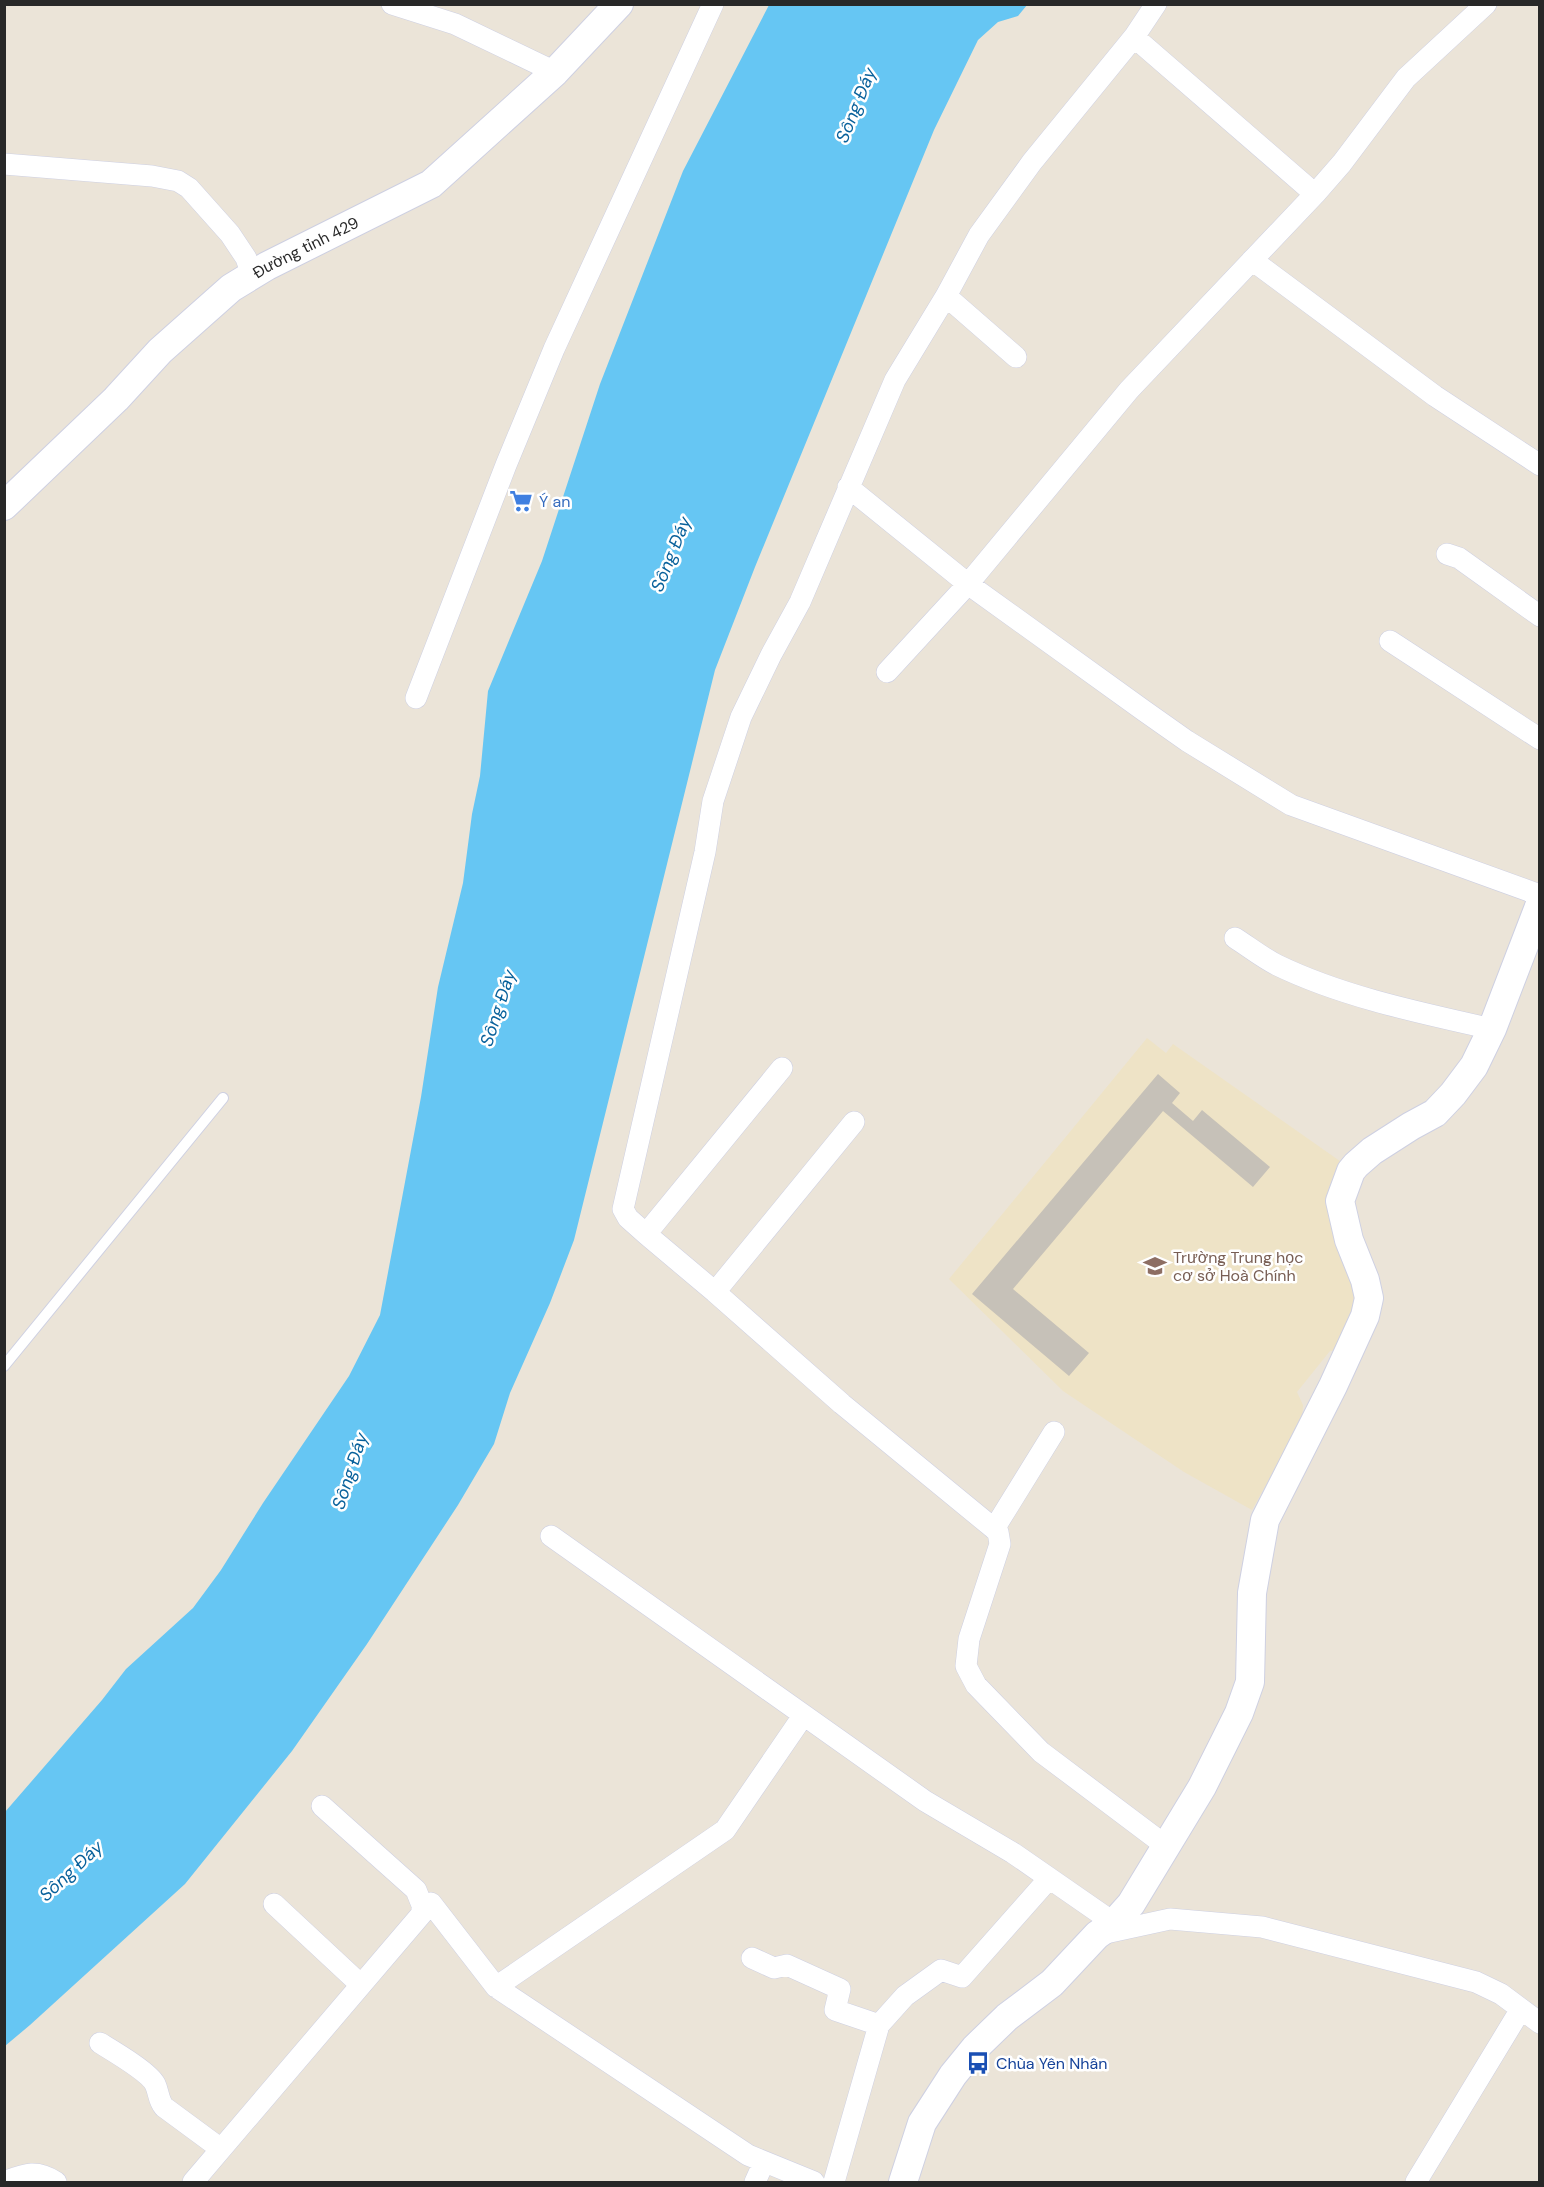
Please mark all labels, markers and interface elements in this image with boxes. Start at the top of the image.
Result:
water label: Sông Đáy [830,63,882,146]
street label: Đường tỉnh 429 [249,212,362,283]
supermarket icon: Ý an [508,488,534,514]
place label: Ý an [539,491,570,512]
water label: Sông Đáy [645,512,697,595]
water label: Sông Đáy [474,966,522,1049]
place label: Trường Trung học cơ sở Hoà Chính [1173,1247,1303,1286]
school or university icon: Trường Trung học cơ sở Hoà Chính [1142,1253,1168,1279]
water label: Sông Đáy [326,1429,374,1512]
water label: Sông Đáy [34,1835,109,1907]
bus stop icon: Chùa Yên Nhân [965,2050,991,2076]
place label: Chùa Yên Nhân [996,2053,1107,2074]

